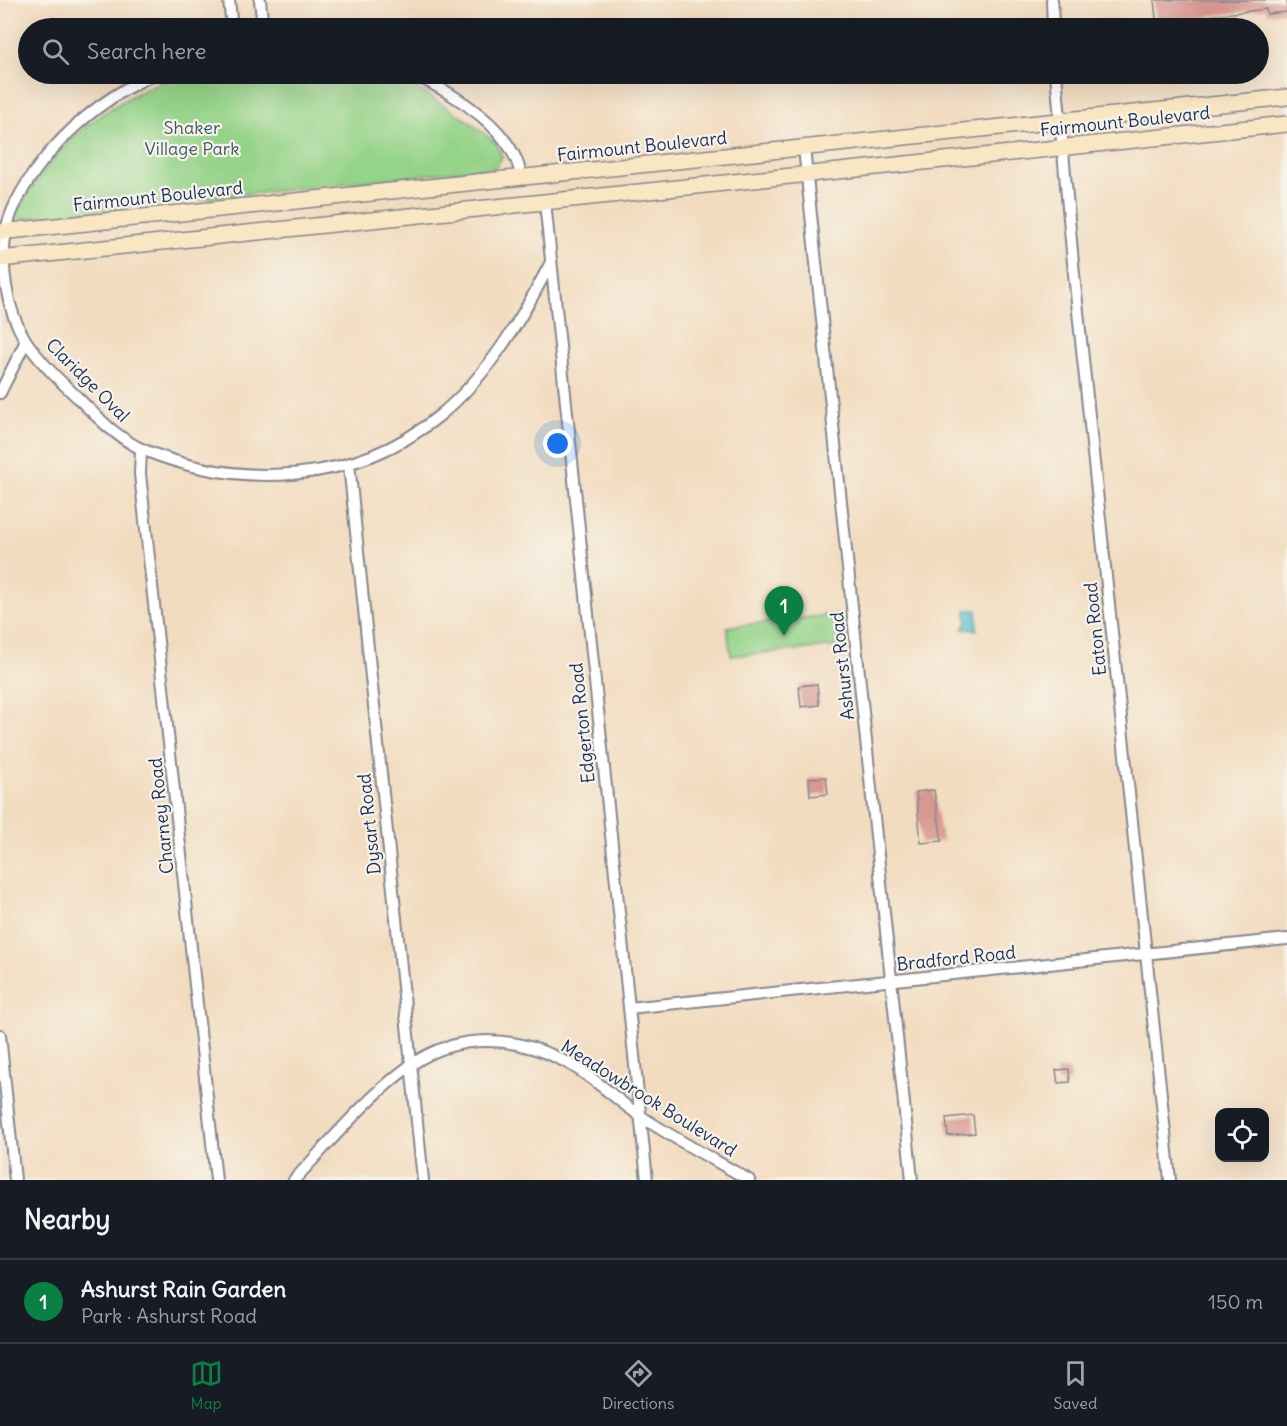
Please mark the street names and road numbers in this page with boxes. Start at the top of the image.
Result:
street label: Fairmount Boulevard [1039,101,1212,141]
street label: Fairmount Boulevard [556,126,729,166]
street label: Fairmount Boulevard [72,176,245,216]
street label: Claridge Oval [41,333,135,427]
street label: Eaton Road [1079,581,1111,677]
street label: Ashurst Road [825,610,859,721]
street label: Edgerton Road [564,661,600,784]
street label: Charney Road [143,756,179,875]
street label: Dysart Road [352,772,386,876]
street label: Bradford Road [895,940,1017,976]
street label: Meadowbrook Boulevard [557,1035,741,1162]

